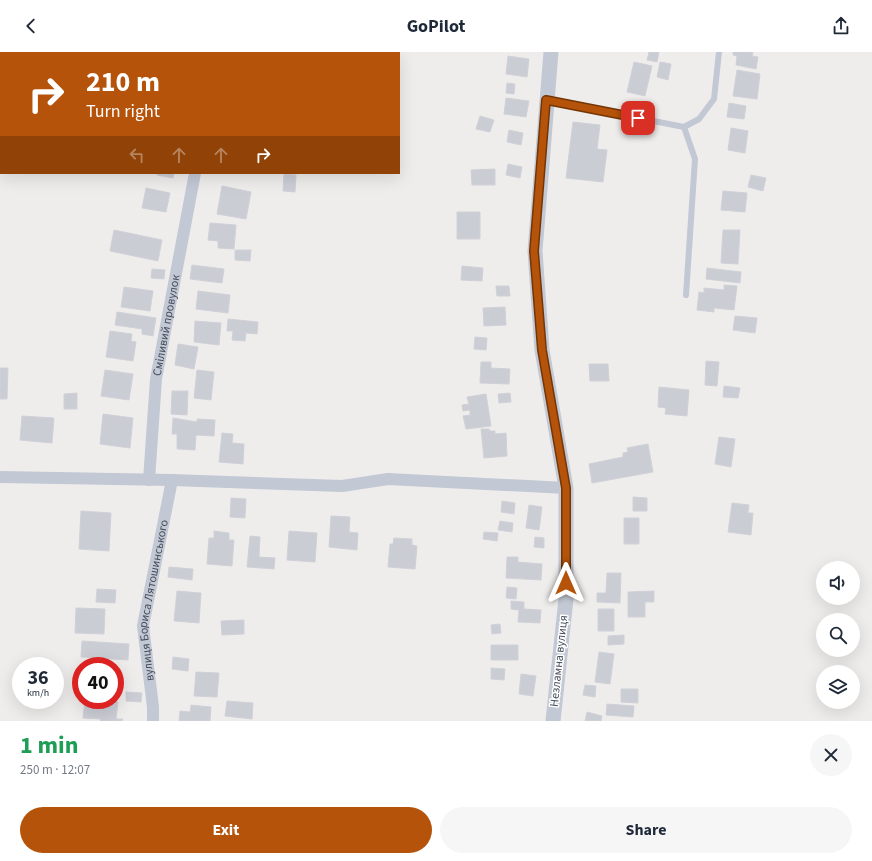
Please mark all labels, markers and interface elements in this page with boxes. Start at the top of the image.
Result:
text: GoPilot [407,14,465,39]
icon: back [20,15,42,37]
icon: share [830,15,852,37]
text: 210 m [86,62,160,102]
icon: right [20,68,72,120]
text: Turn right [86,99,160,124]
pin [621,101,655,135]
icon: arrive [627,107,649,129]
icon: left [126,144,148,166]
icon: ahead [168,144,190,166]
icon: ahead [210,144,232,166]
icon: right [252,144,274,166]
street label: Сміливий провулок [148,273,184,377]
street label: вулиця Бориса Лятошинського [134,518,172,682]
map controls [816,561,860,709]
button: sound [816,561,860,605]
position arrow [545,562,587,604]
button: search [816,613,860,657]
street label: Незламна вулиця [546,614,572,708]
speed limit sign: 40 [72,657,124,709]
text: 36 [27,664,49,692]
button: layers [816,665,860,709]
text: km/h [27,686,49,700]
text: 1 min [20,728,78,763]
button: close [810,734,852,776]
text: 250 m · 12:07 [20,761,90,779]
button: Exit [20,807,432,853]
button: Share [440,807,852,853]

